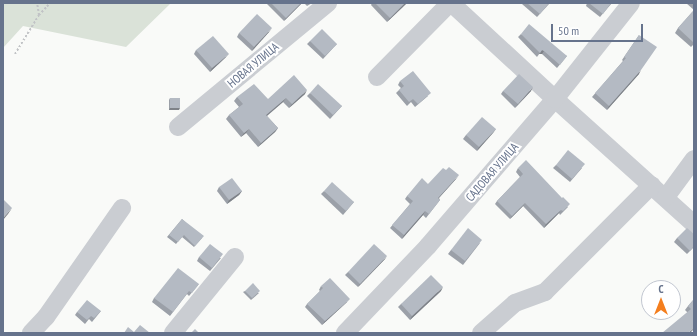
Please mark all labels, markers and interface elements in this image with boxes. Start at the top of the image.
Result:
scale bar [553,16,645,42]
text: 50 m [558,23,579,38]
street label: НОВАЯ УЛИЦА [224,39,282,91]
street label: САДОВАЯ УЛИЦА [463,140,521,204]
north arrow [641,280,681,320]
text: С [658,282,664,296]

